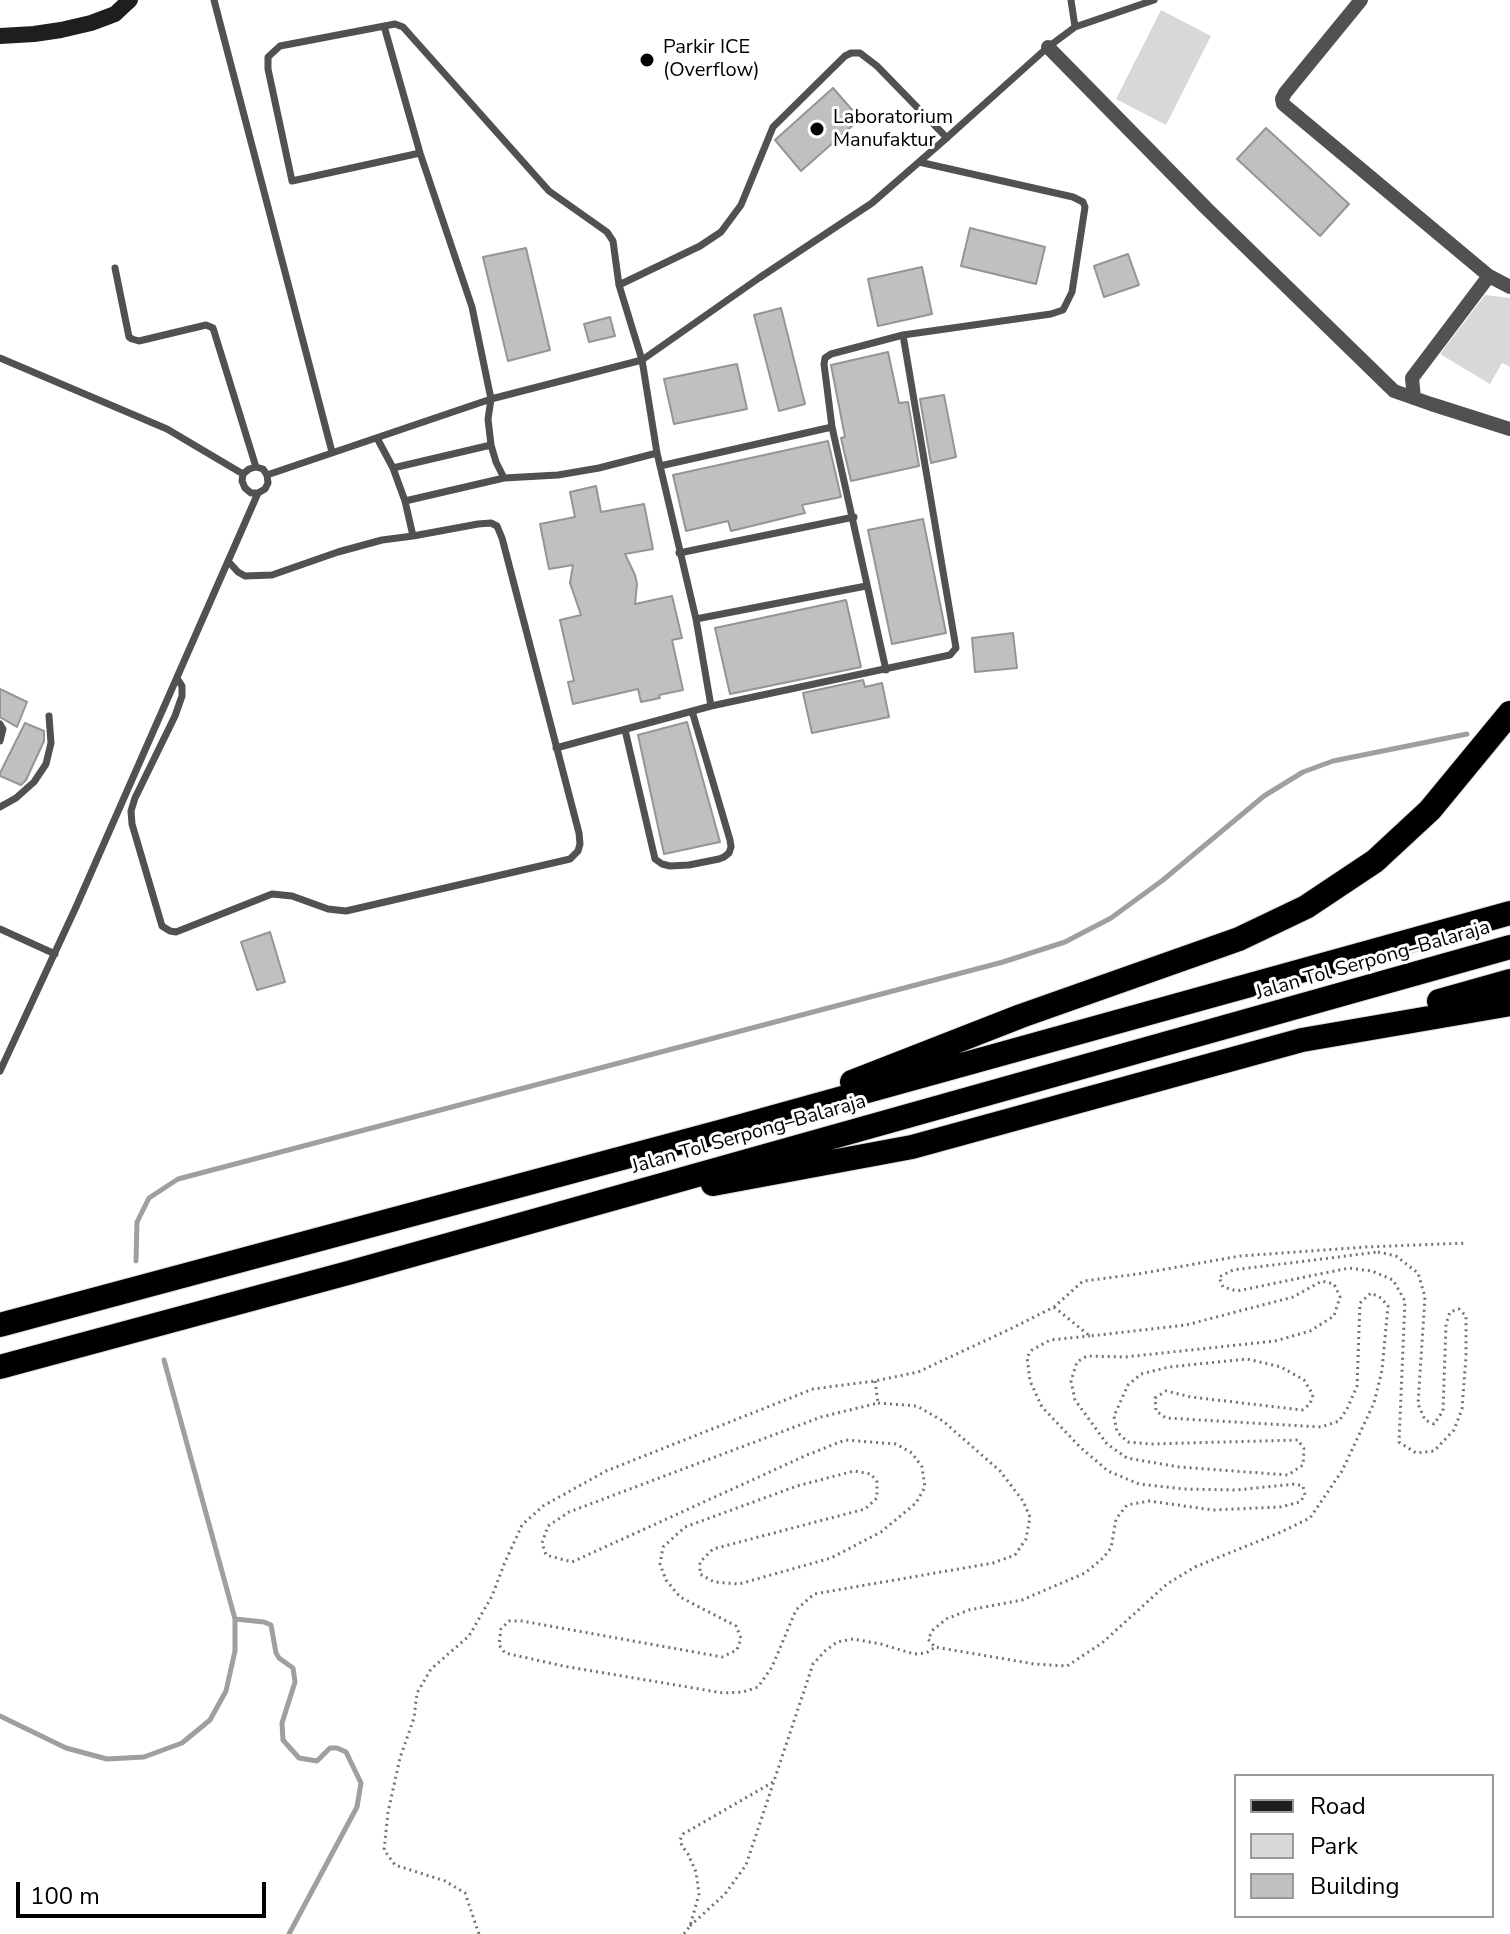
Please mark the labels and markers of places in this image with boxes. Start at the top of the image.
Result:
place label: Parkir ICE (Overflow) [663,36,760,83]
marker: Parkir ICE (Overflow) [638,51,656,69]
place label: Laboratorium Manufaktur [833,106,953,153]
marker: Laboratorium Manufaktur [808,120,826,138]

